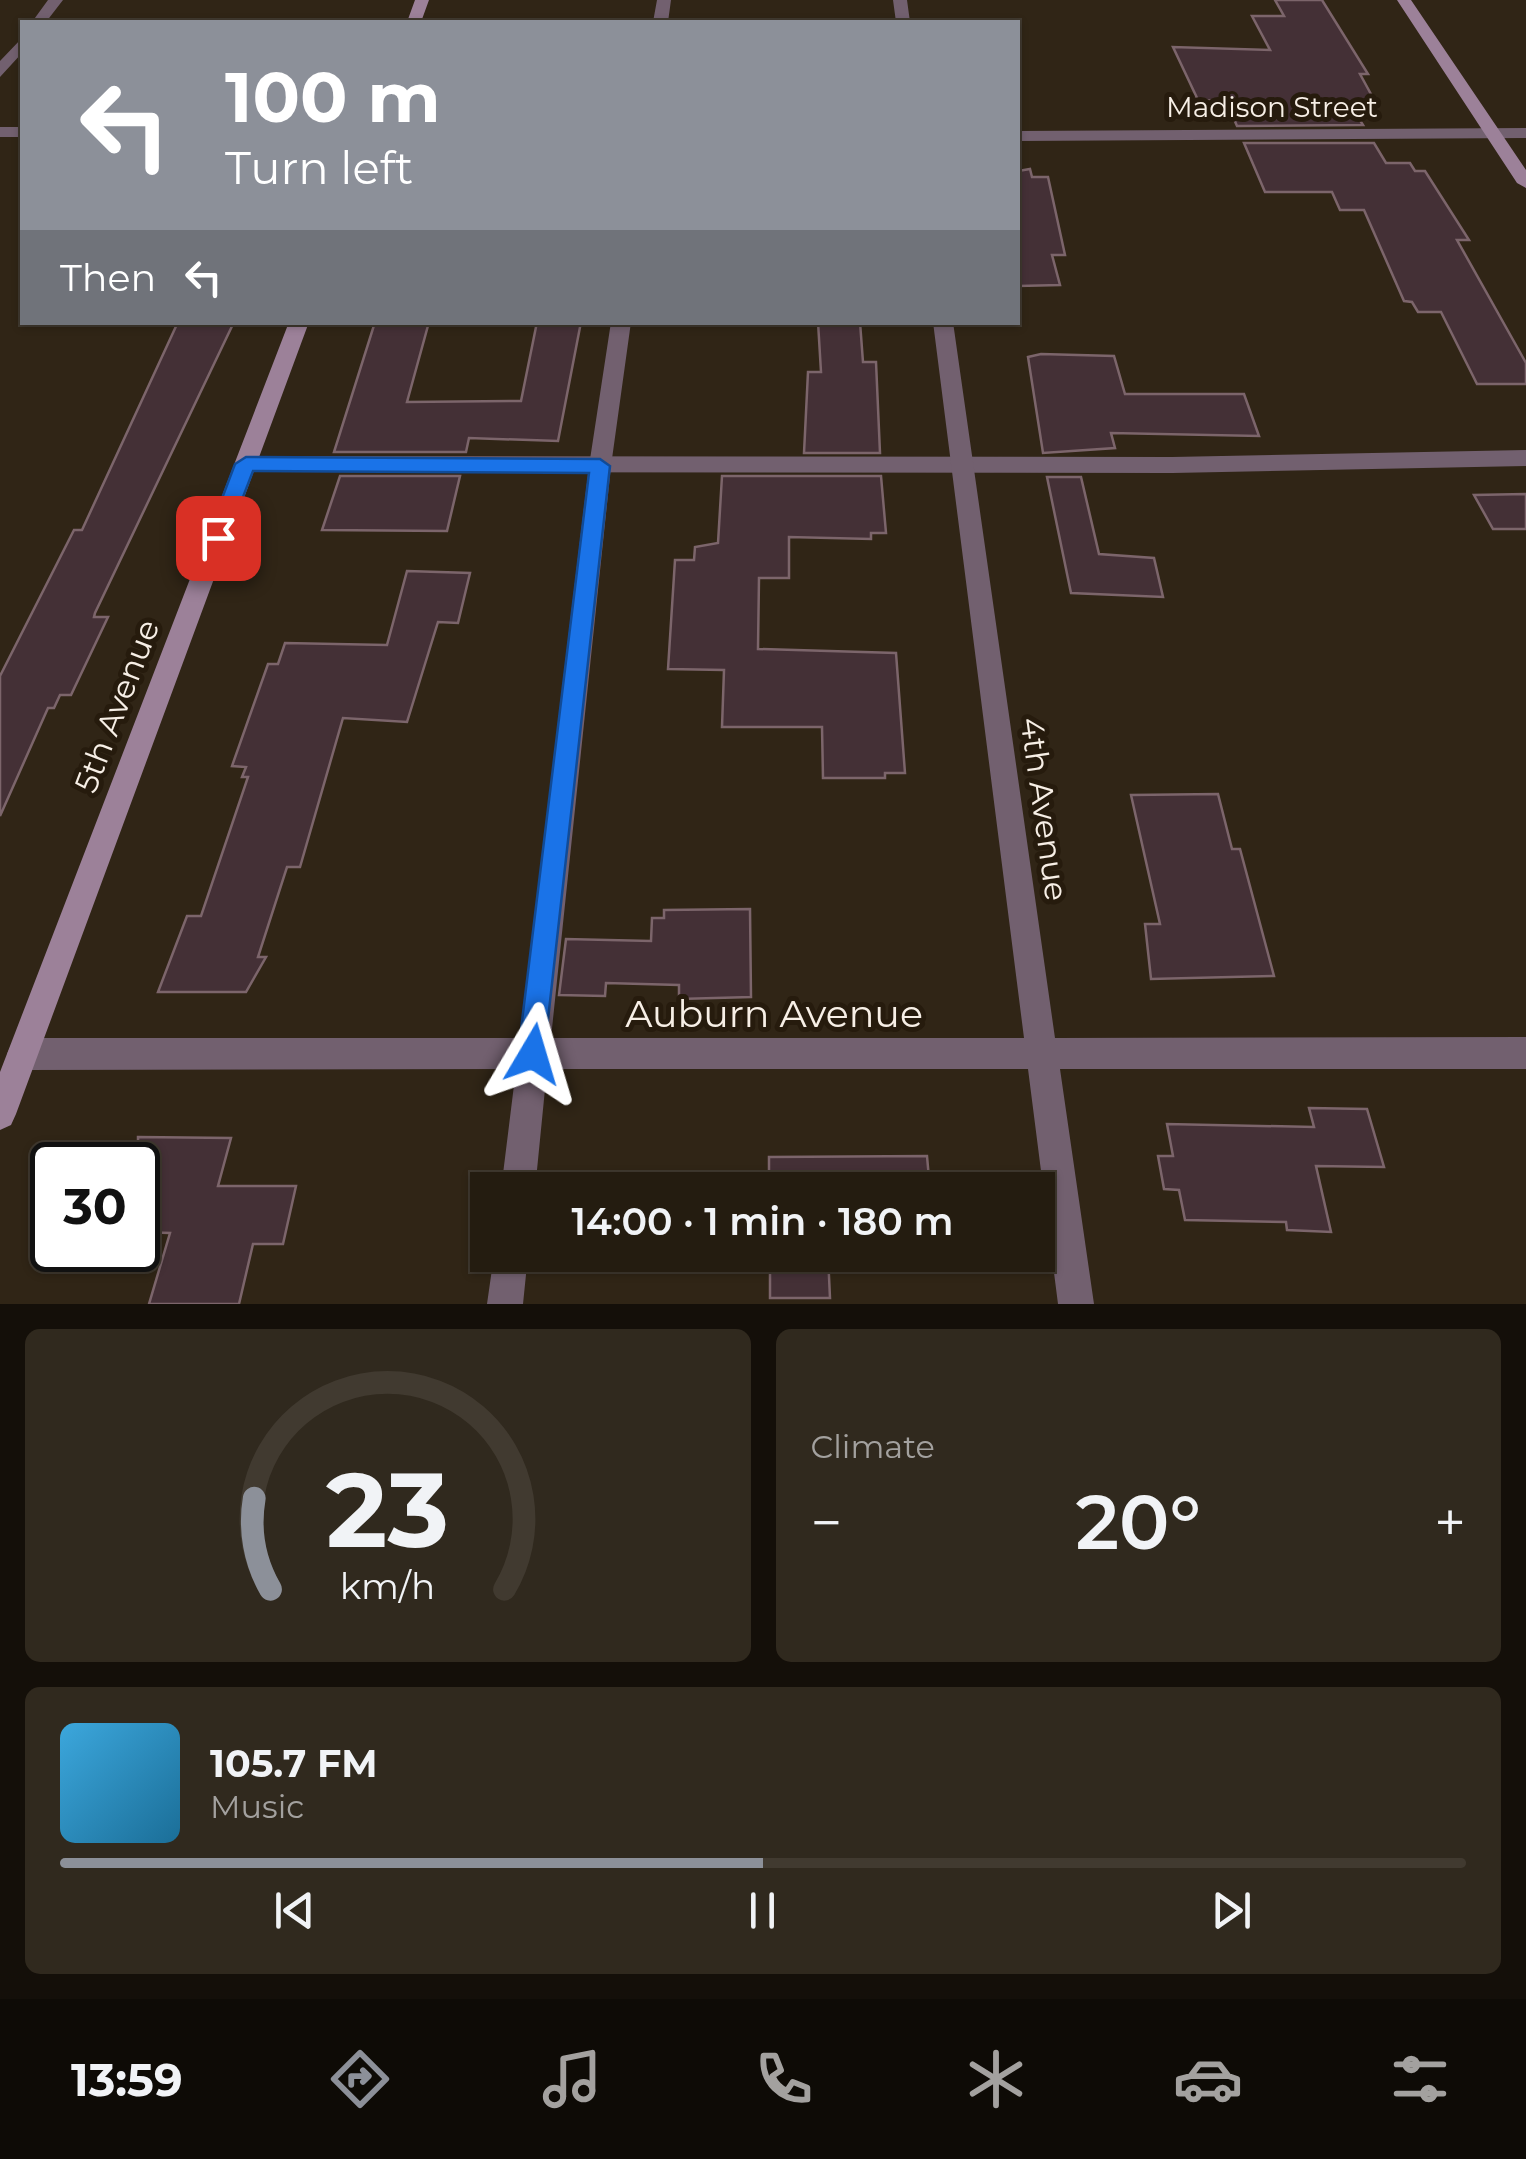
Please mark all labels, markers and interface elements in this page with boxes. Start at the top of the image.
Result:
text: 100 m [225,54,441,140]
icon: left [60,60,190,190]
street label: Madison Street [1166,90,1378,124]
text: Turn left [225,140,413,195]
icon: left [176,250,231,305]
text: Then [60,254,156,301]
pin [176,496,261,581]
icon: arrive [191,511,246,566]
street label: 5th Avenue [66,614,167,798]
street label: 4th Avenue [1012,715,1077,903]
street label: Auburn Avenue [625,990,923,1037]
position arrow [481,1002,585,1106]
speed limit sign: 30 [30,1142,160,1272]
text: 14:00 · 1 min · 180 m [572,1198,953,1245]
text: Climate [811,1427,935,1466]
text: 23 [326,1446,449,1573]
text: 20° [1075,1476,1201,1568]
text: − [811,1489,842,1556]
text: + [1434,1489,1466,1556]
text: km/h [340,1564,435,1608]
text: 105.7 FM [210,1740,378,1787]
text: Music [210,1787,304,1826]
icon: previous [267,1883,322,1938]
icon: pause [735,1883,790,1938]
icon: next [1204,1883,1259,1938]
icon: directions [325,2044,395,2114]
icon: music [537,2044,607,2114]
icon: phone [749,2044,819,2114]
icon: climate [961,2044,1031,2114]
icon: car [1173,2044,1243,2114]
icon: filters [1385,2044,1455,2114]
text: 13:59 [71,2052,183,2107]

